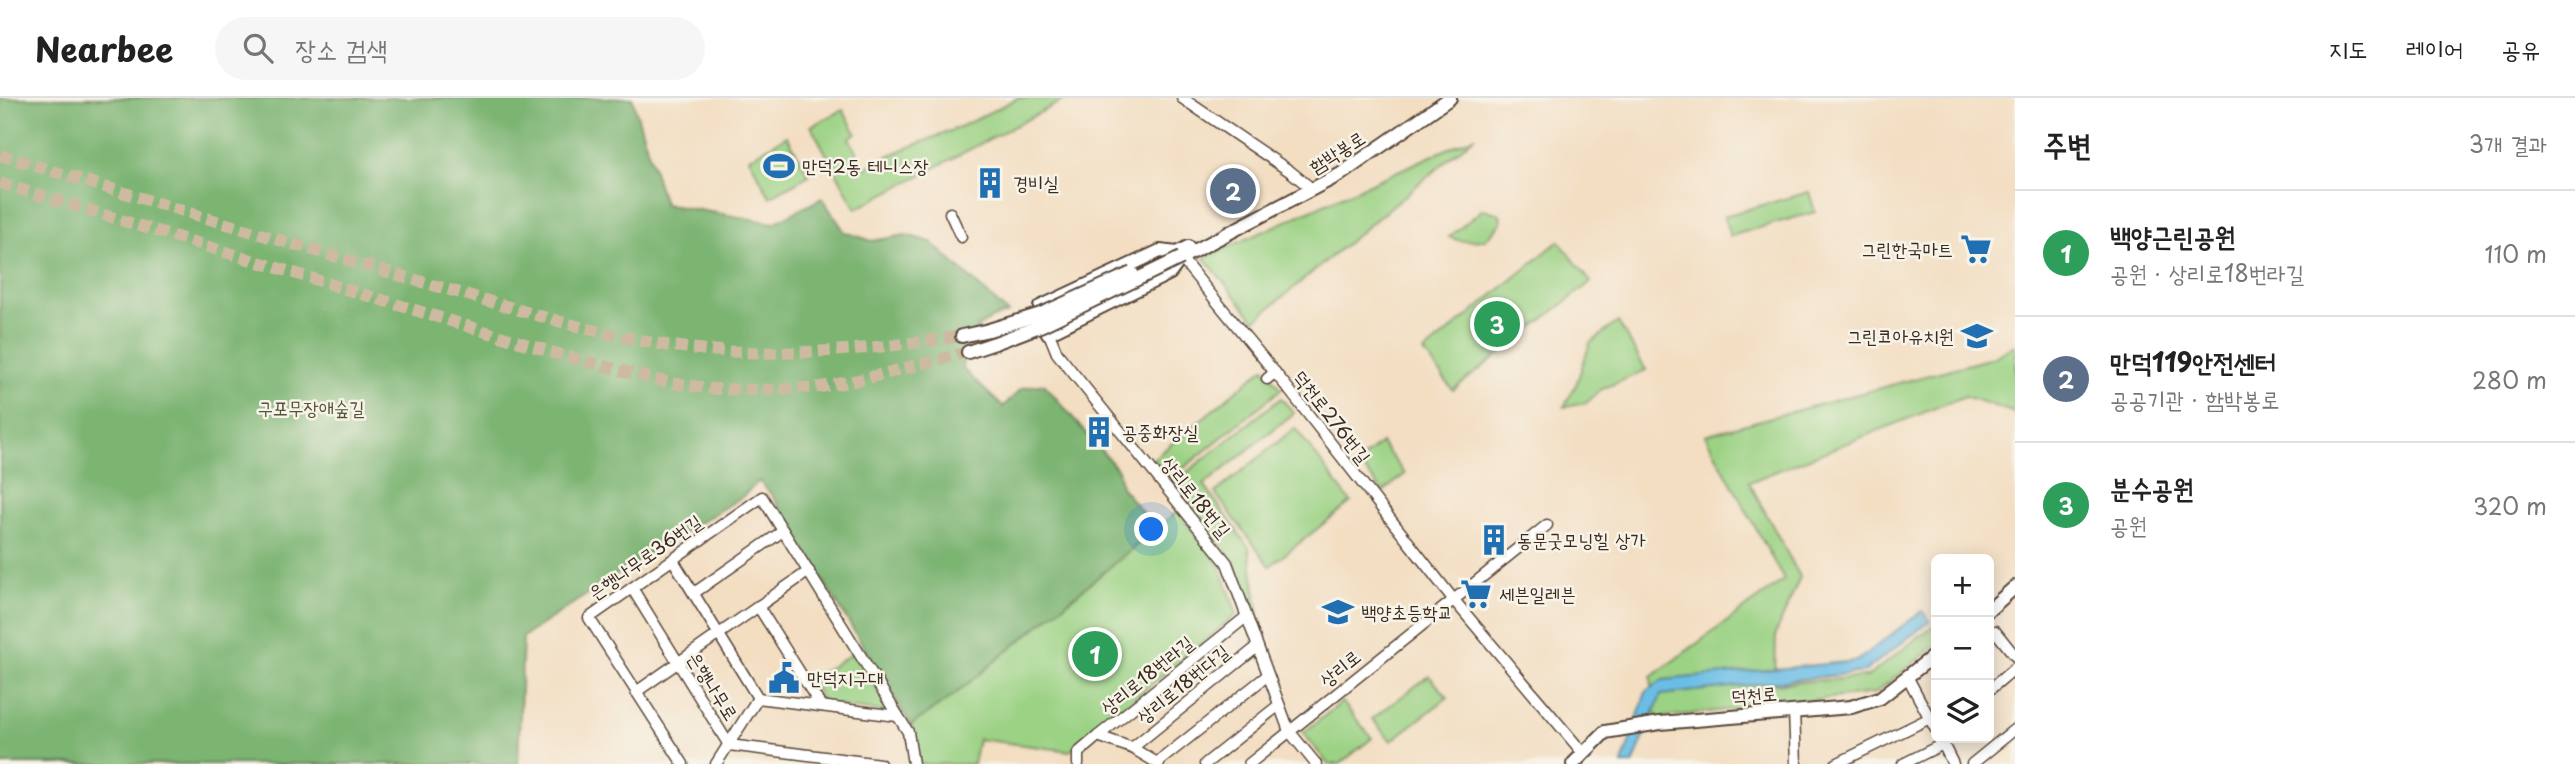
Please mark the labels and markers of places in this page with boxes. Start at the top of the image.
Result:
sports icon: 만덕2동 테니스장 [762,149,796,183]
place label: 만덕2동 테니스장 [802,151,929,179]
pin: 2 [1210,165,1256,217]
building icon: 경비실 [973,166,1007,200]
place label: 경비실 [1013,168,1059,196]
supermarket icon: 그린한국마트 [1959,232,1993,266]
place label: 그린한국마트 [1861,234,1953,262]
pin: 3 [1474,298,1520,350]
school or university icon: 그린코아유치원 [1960,319,1994,353]
place label: 그린코아유치원 [1847,321,1954,349]
building icon: 공중화장실 [1082,415,1116,449]
place label: 공중화장실 [1122,417,1198,445]
building icon: 동문굿모닝힐 상가 [1477,523,1511,557]
place label: 동문굿모닝힐 상가 [1517,525,1646,553]
supermarket icon: 세븐일레븐 [1459,577,1493,611]
place label: 세븐일레븐 [1499,579,1575,607]
school or university icon: 백양초등학교 [1321,595,1355,629]
place label: 백양초등학교 [1361,597,1453,625]
pin: 1 [1072,628,1118,680]
public building icon: 만덕지구대 [767,661,801,695]
place label: 만덕지구대 [807,663,883,691]

